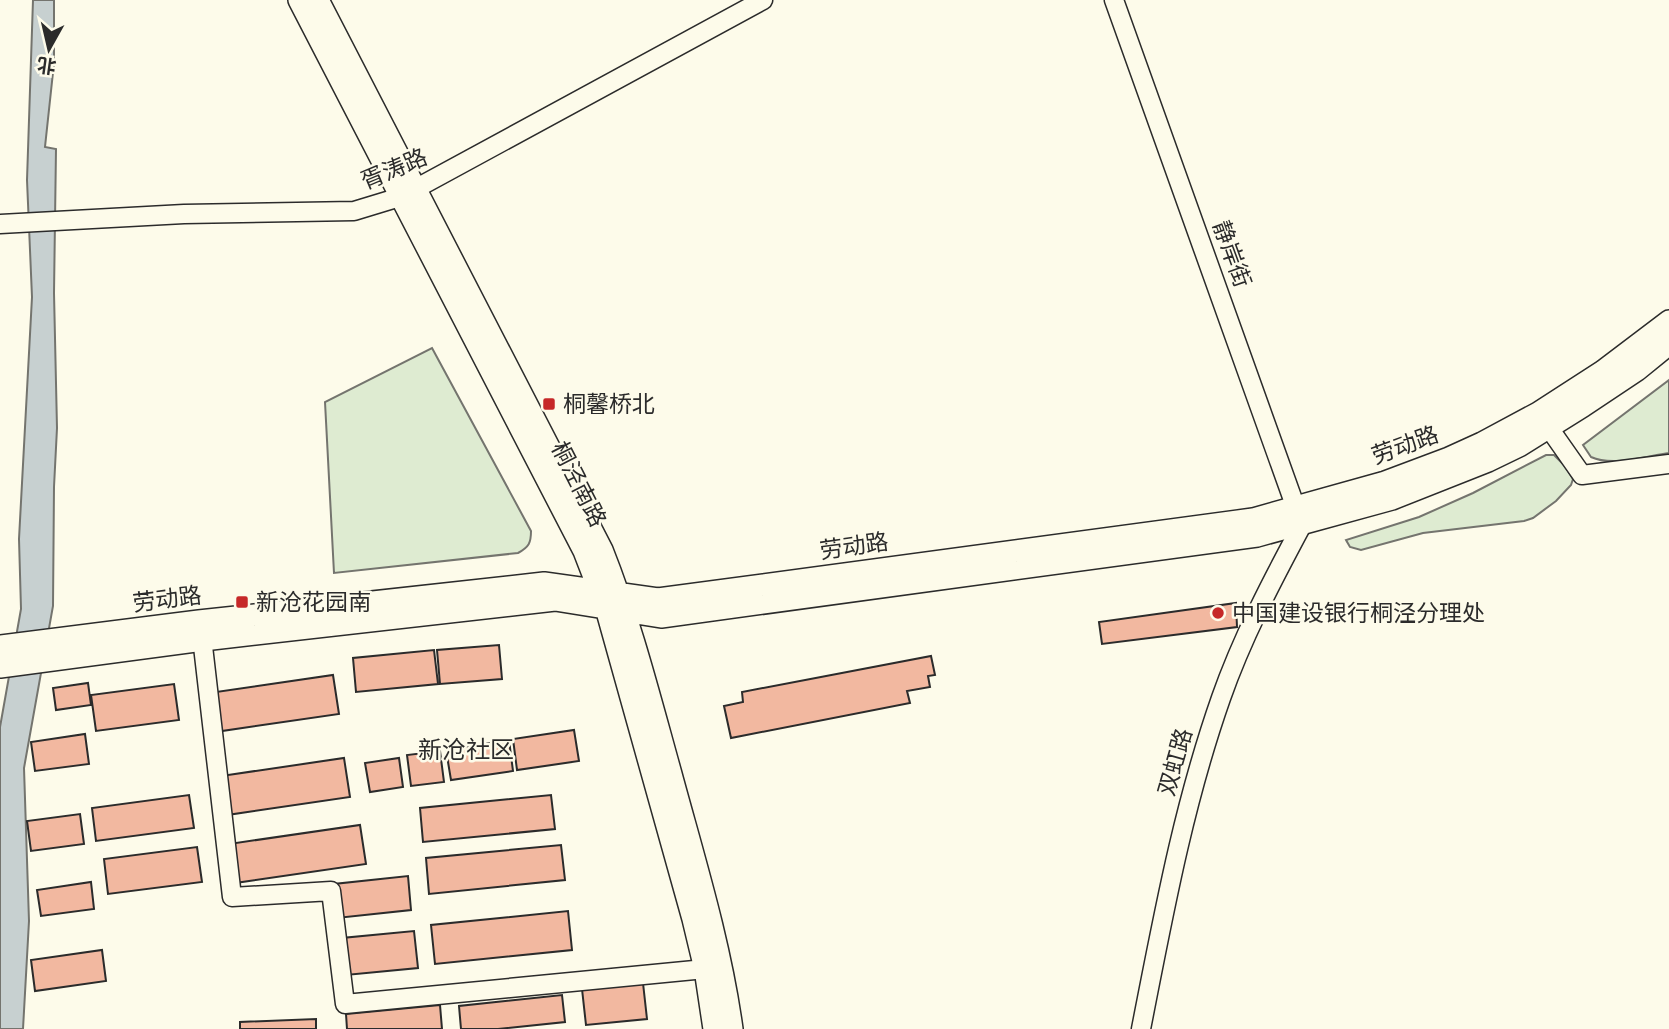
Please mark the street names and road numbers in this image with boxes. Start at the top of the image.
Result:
street label: 胥涛路 [357,144,431,195]
street label: 静岸街 [1207,217,1256,291]
street label: 劳动路 [1368,421,1442,470]
street label: 桐泾南路 [546,437,611,531]
street label: 劳动路 [818,528,890,565]
street label: 劳动路 [131,582,203,617]
street label: 双虹路 [1153,725,1198,799]

